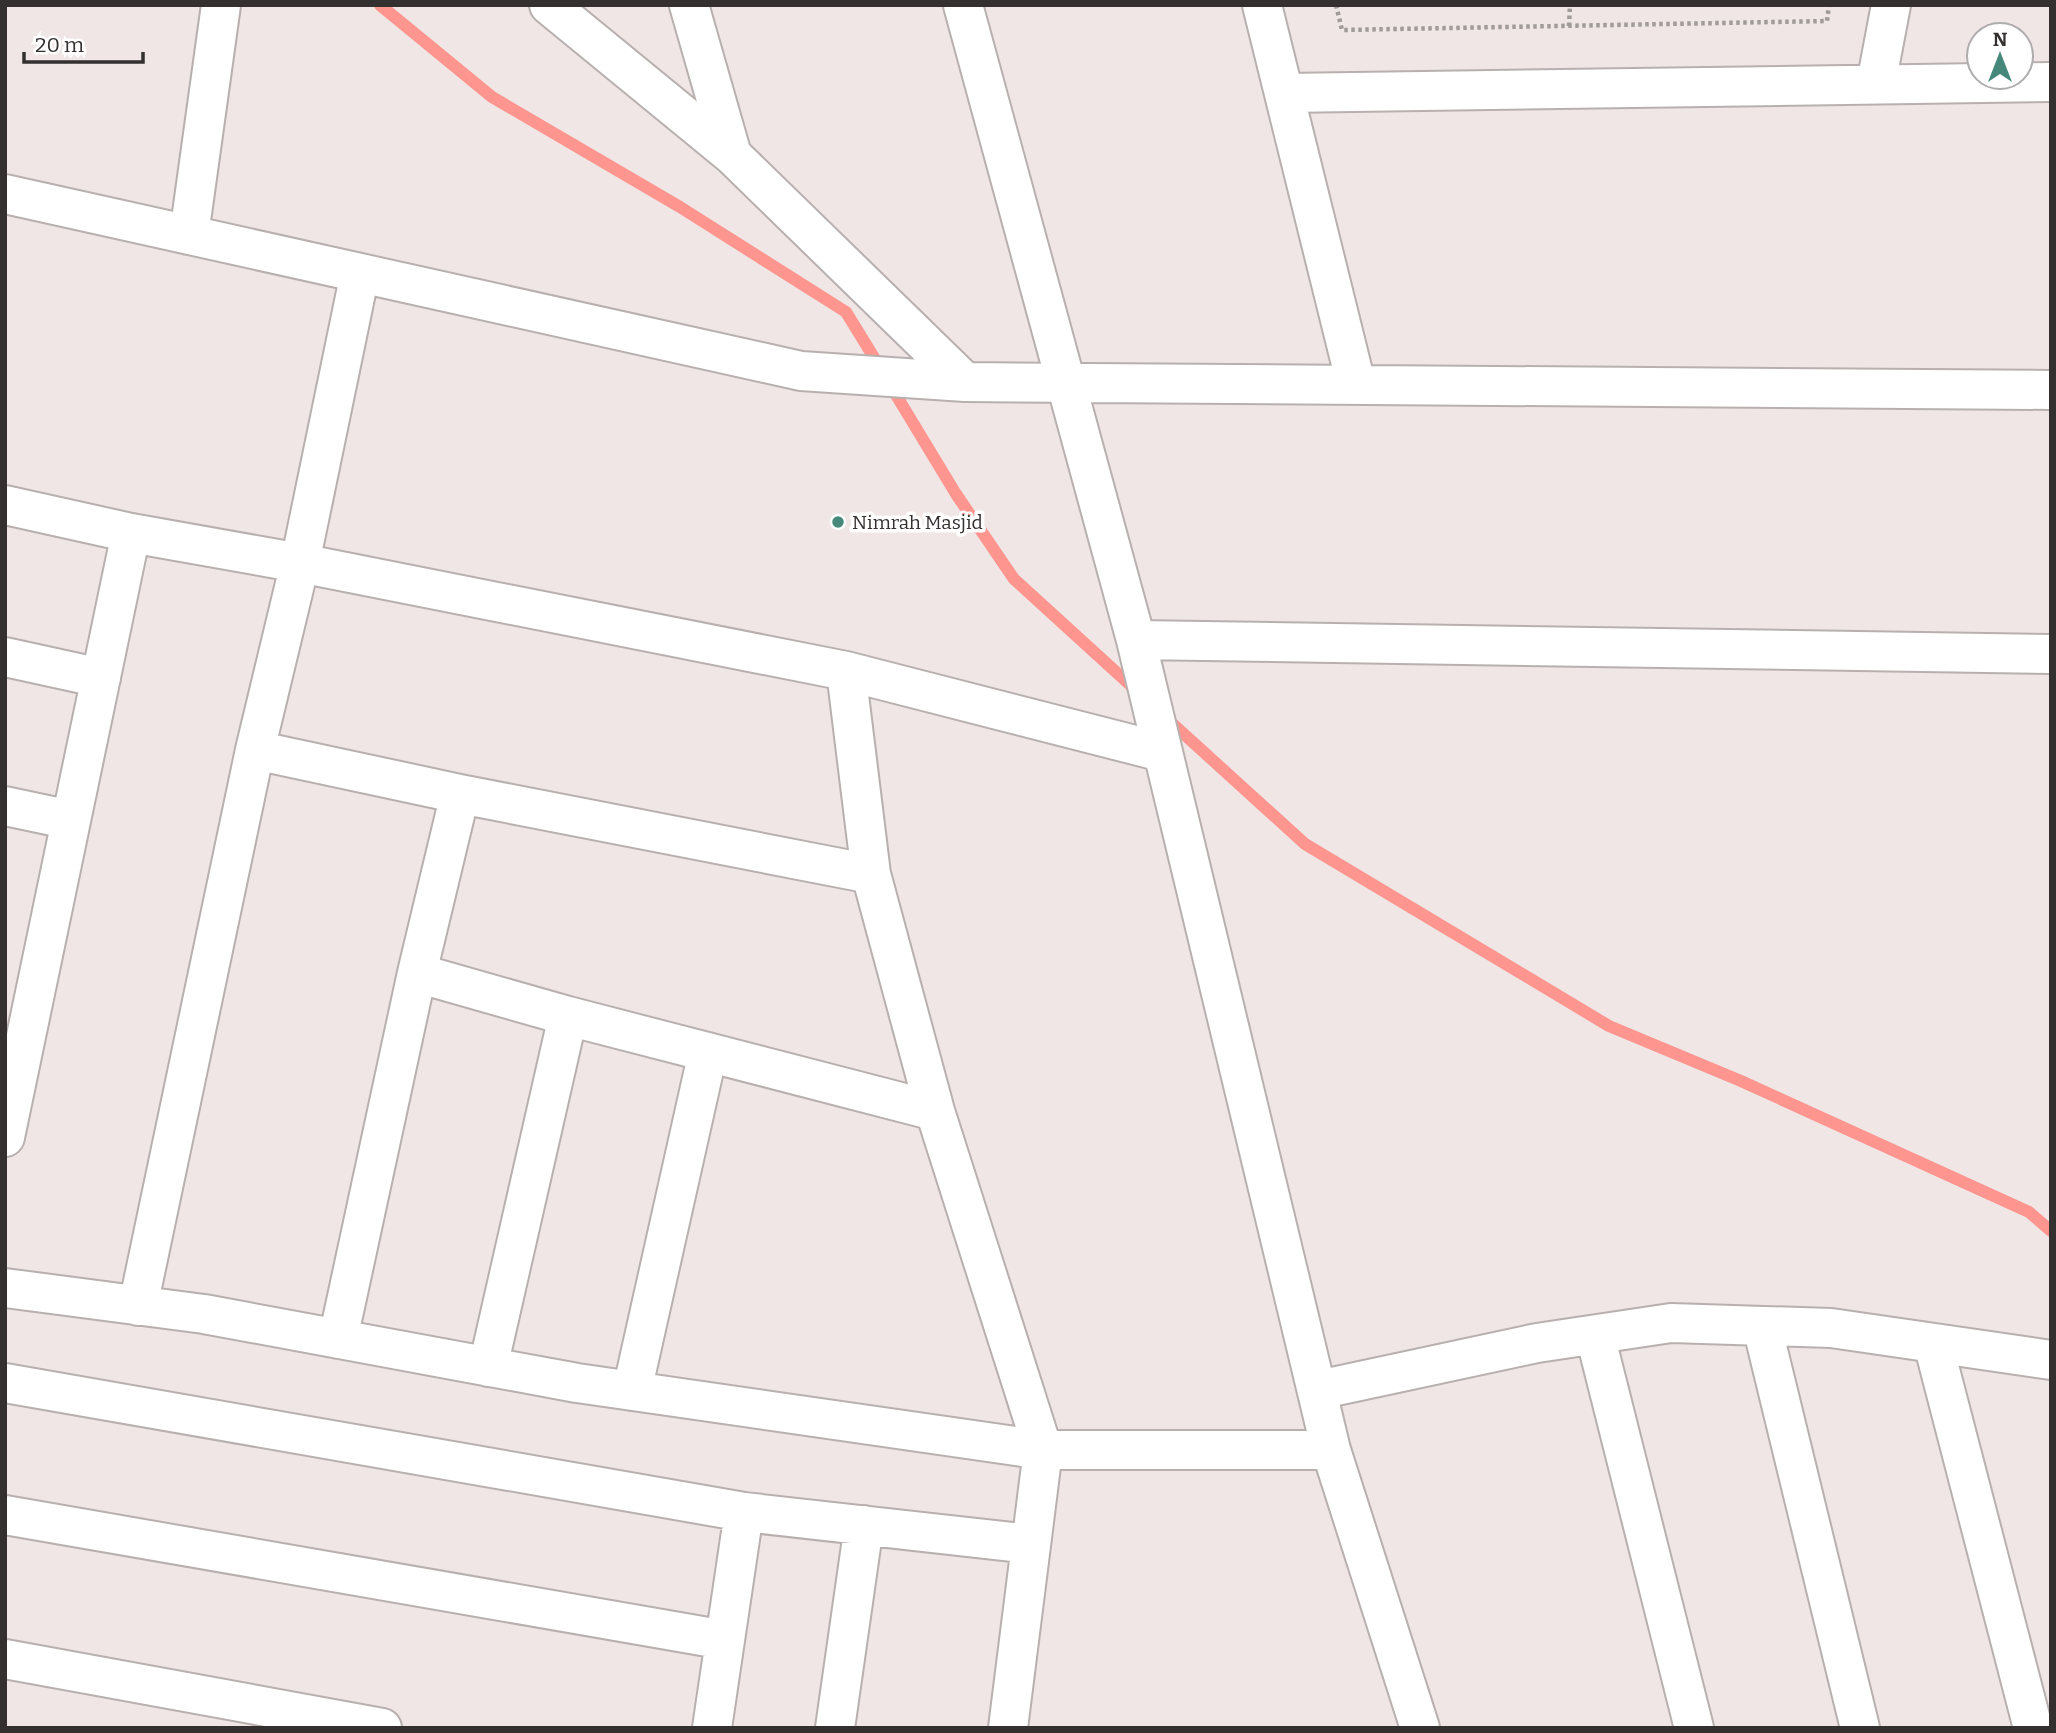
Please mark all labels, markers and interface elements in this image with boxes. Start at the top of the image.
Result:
scale bar [24,21,144,65]
north arrow [1965,21,2035,91]
text: N [1993,28,2008,51]
text: 20 m [35,32,84,58]
place label: Nimrah Masjid [852,511,983,534]
marker: Nimrah Masjid [830,514,846,530]

